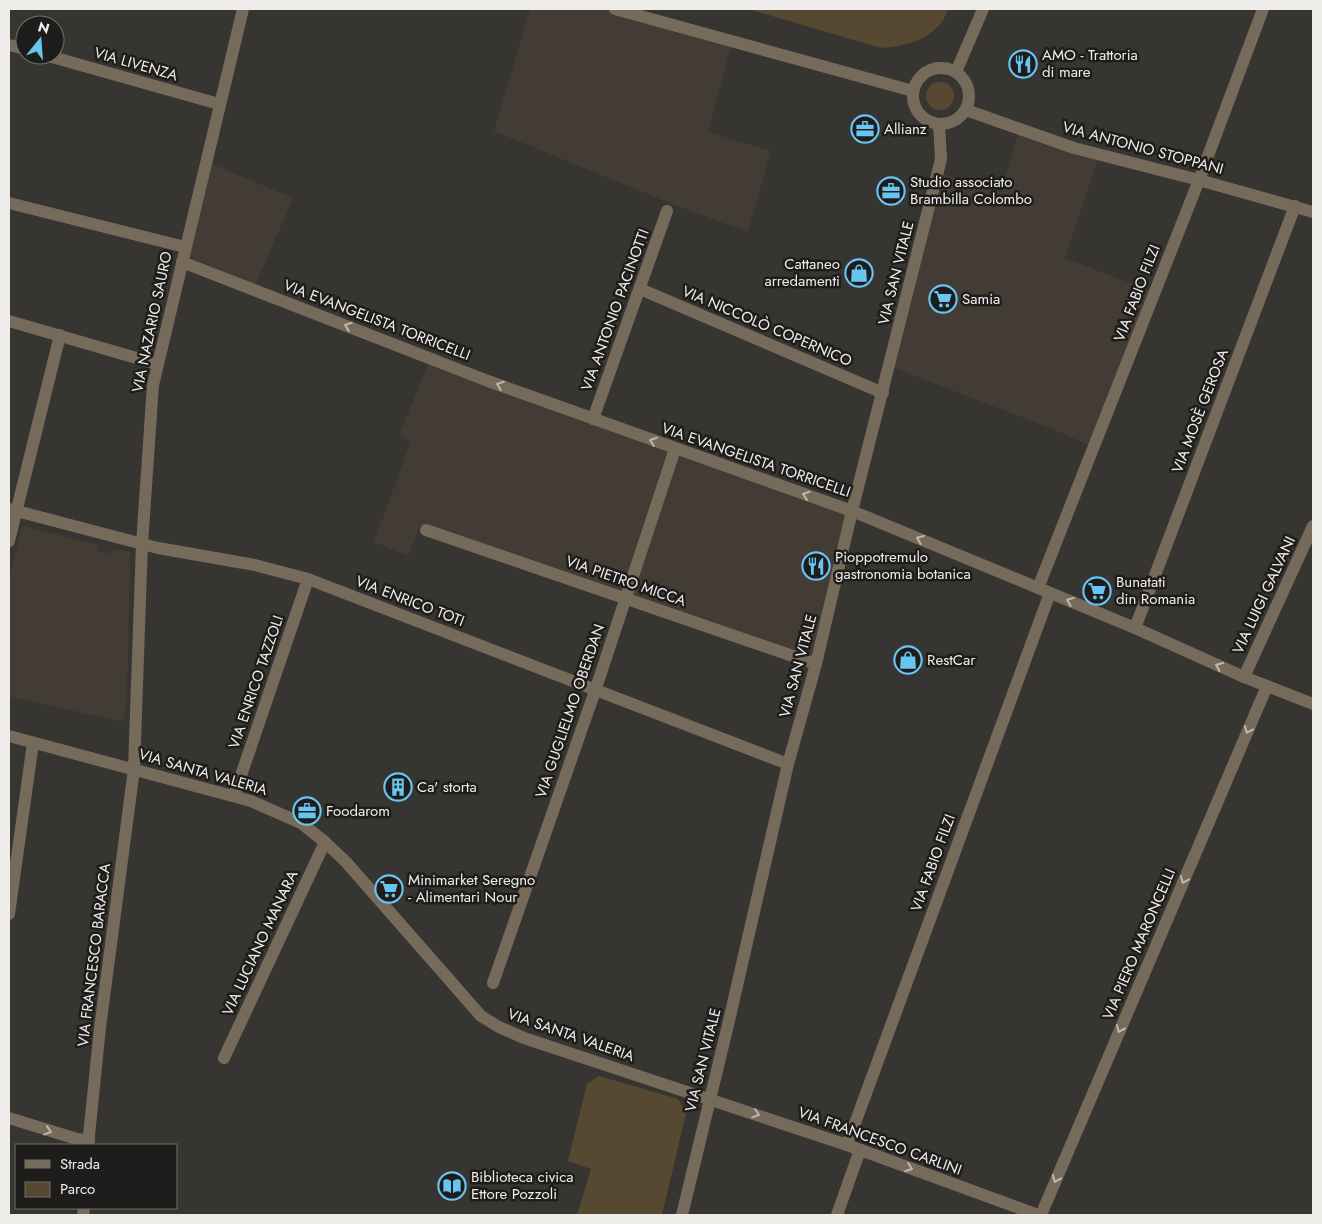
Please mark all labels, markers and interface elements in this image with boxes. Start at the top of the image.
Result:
north arrow [15,15,65,65]
text: N [36,16,52,39]
street label: VIA LIVENZA [92,42,181,86]
place label: AMO - Trattoria di mare [1042,44,1138,83]
restaurant icon: AMO - Trattoria di mare [1008,49,1038,79]
office icon: Allianz [850,114,880,144]
street label: VIA ANTONIO STOPPANI [1060,116,1226,180]
place label: Allianz [884,118,927,140]
place label: Studio associato Brambilla Colombo [910,171,1032,210]
office icon: Studio associato Brambilla Colombo [876,176,906,206]
street label: VIA SAN VITALE [872,219,920,327]
street label: VIA ANTONIO PACINOTTI [575,226,655,394]
street label: VIA FABIO FILZI [1108,241,1166,345]
street label: VIA NAZARIO SAURO [126,249,178,395]
place label: Cattaneo arredamenti [764,253,840,292]
shop icon: Cattaneo arredamenti [844,258,874,288]
street label: VIA EVANGELISTA TORRICELLI [280,274,474,366]
street label: VIA NICCOLÒ COPERNICO [679,280,856,372]
supermarket icon: Samia [928,284,958,314]
place label: Samia [962,288,1000,310]
one-way arrow [345,322,353,332]
street label: VIA MOSÈ GEROSA [1166,346,1234,476]
one-way arrow [496,381,505,391]
street label: VIA EVANGELISTA TORRICELLI [658,417,854,503]
one-way arrow [649,437,657,447]
one-way arrow [802,491,811,501]
street label: VIA LUIGI GALVANI [1227,533,1301,657]
one-way arrow [916,535,925,546]
place label: Pioppotremulo gastronomia botanica [835,546,971,585]
street label: VIA PIETRO MICCA [563,550,689,612]
restaurant icon: Pioppotremulo gastronomia botanica [801,551,831,581]
street label: VIA ENRICO TOTI [352,570,468,632]
place label: Bunatati din Romania [1116,571,1195,610]
supermarket icon: Bunatati din Romania [1082,576,1112,606]
one-way arrow [1067,597,1075,607]
street label: VIA ENRICO TAZZOLI [223,612,289,752]
street label: VIA SAN VITALE [774,612,822,720]
street label: VIA GUGLIELMO OBERDAN [530,621,610,801]
shop icon: RestCar [893,645,923,675]
place label: RestCar [927,649,976,671]
one-way arrow [1215,662,1224,672]
one-way arrow [1243,725,1254,734]
street label: VIA SANTA VALERIA [136,743,270,801]
building icon: Ca' storta [383,772,413,802]
place label: Ca' storta [417,776,477,798]
office icon: Foodarom [292,796,322,826]
place label: Foodarom [326,800,390,822]
street label: VIA FABIO FILZI [905,811,961,915]
street label: VIA FRANCESCO BARACCA [72,862,116,1048]
street label: VIA PIERO MARONCELLI [1097,865,1181,1023]
street label: VIA LUCIANO MANARA [217,867,303,1019]
place label: Minimarket Seregno - Alimentari Nour [408,869,535,908]
supermarket icon: Minimarket Seregno - Alimentari Nour [374,874,404,904]
one-way arrow [1180,875,1190,884]
street label: VIA SANTA VALERIA [505,1003,637,1067]
street label: VIA SAN VITALE [679,1006,727,1114]
one-way arrow [1116,1024,1127,1033]
street label: VIA FRANCESCO CARLINI [795,1101,965,1181]
one-way arrow [751,1108,760,1118]
one-way arrow [44,1125,52,1135]
legend [15,1144,178,1209]
text: Strada [60,1153,100,1175]
one-way arrow [904,1162,913,1172]
place label: Biblioteca civica Ettore Pozzoli [471,1166,574,1205]
library icon: Biblioteca civica Ettore Pozzoli [437,1171,467,1201]
one-way arrow [1052,1174,1063,1183]
text: Parco [60,1178,95,1200]

